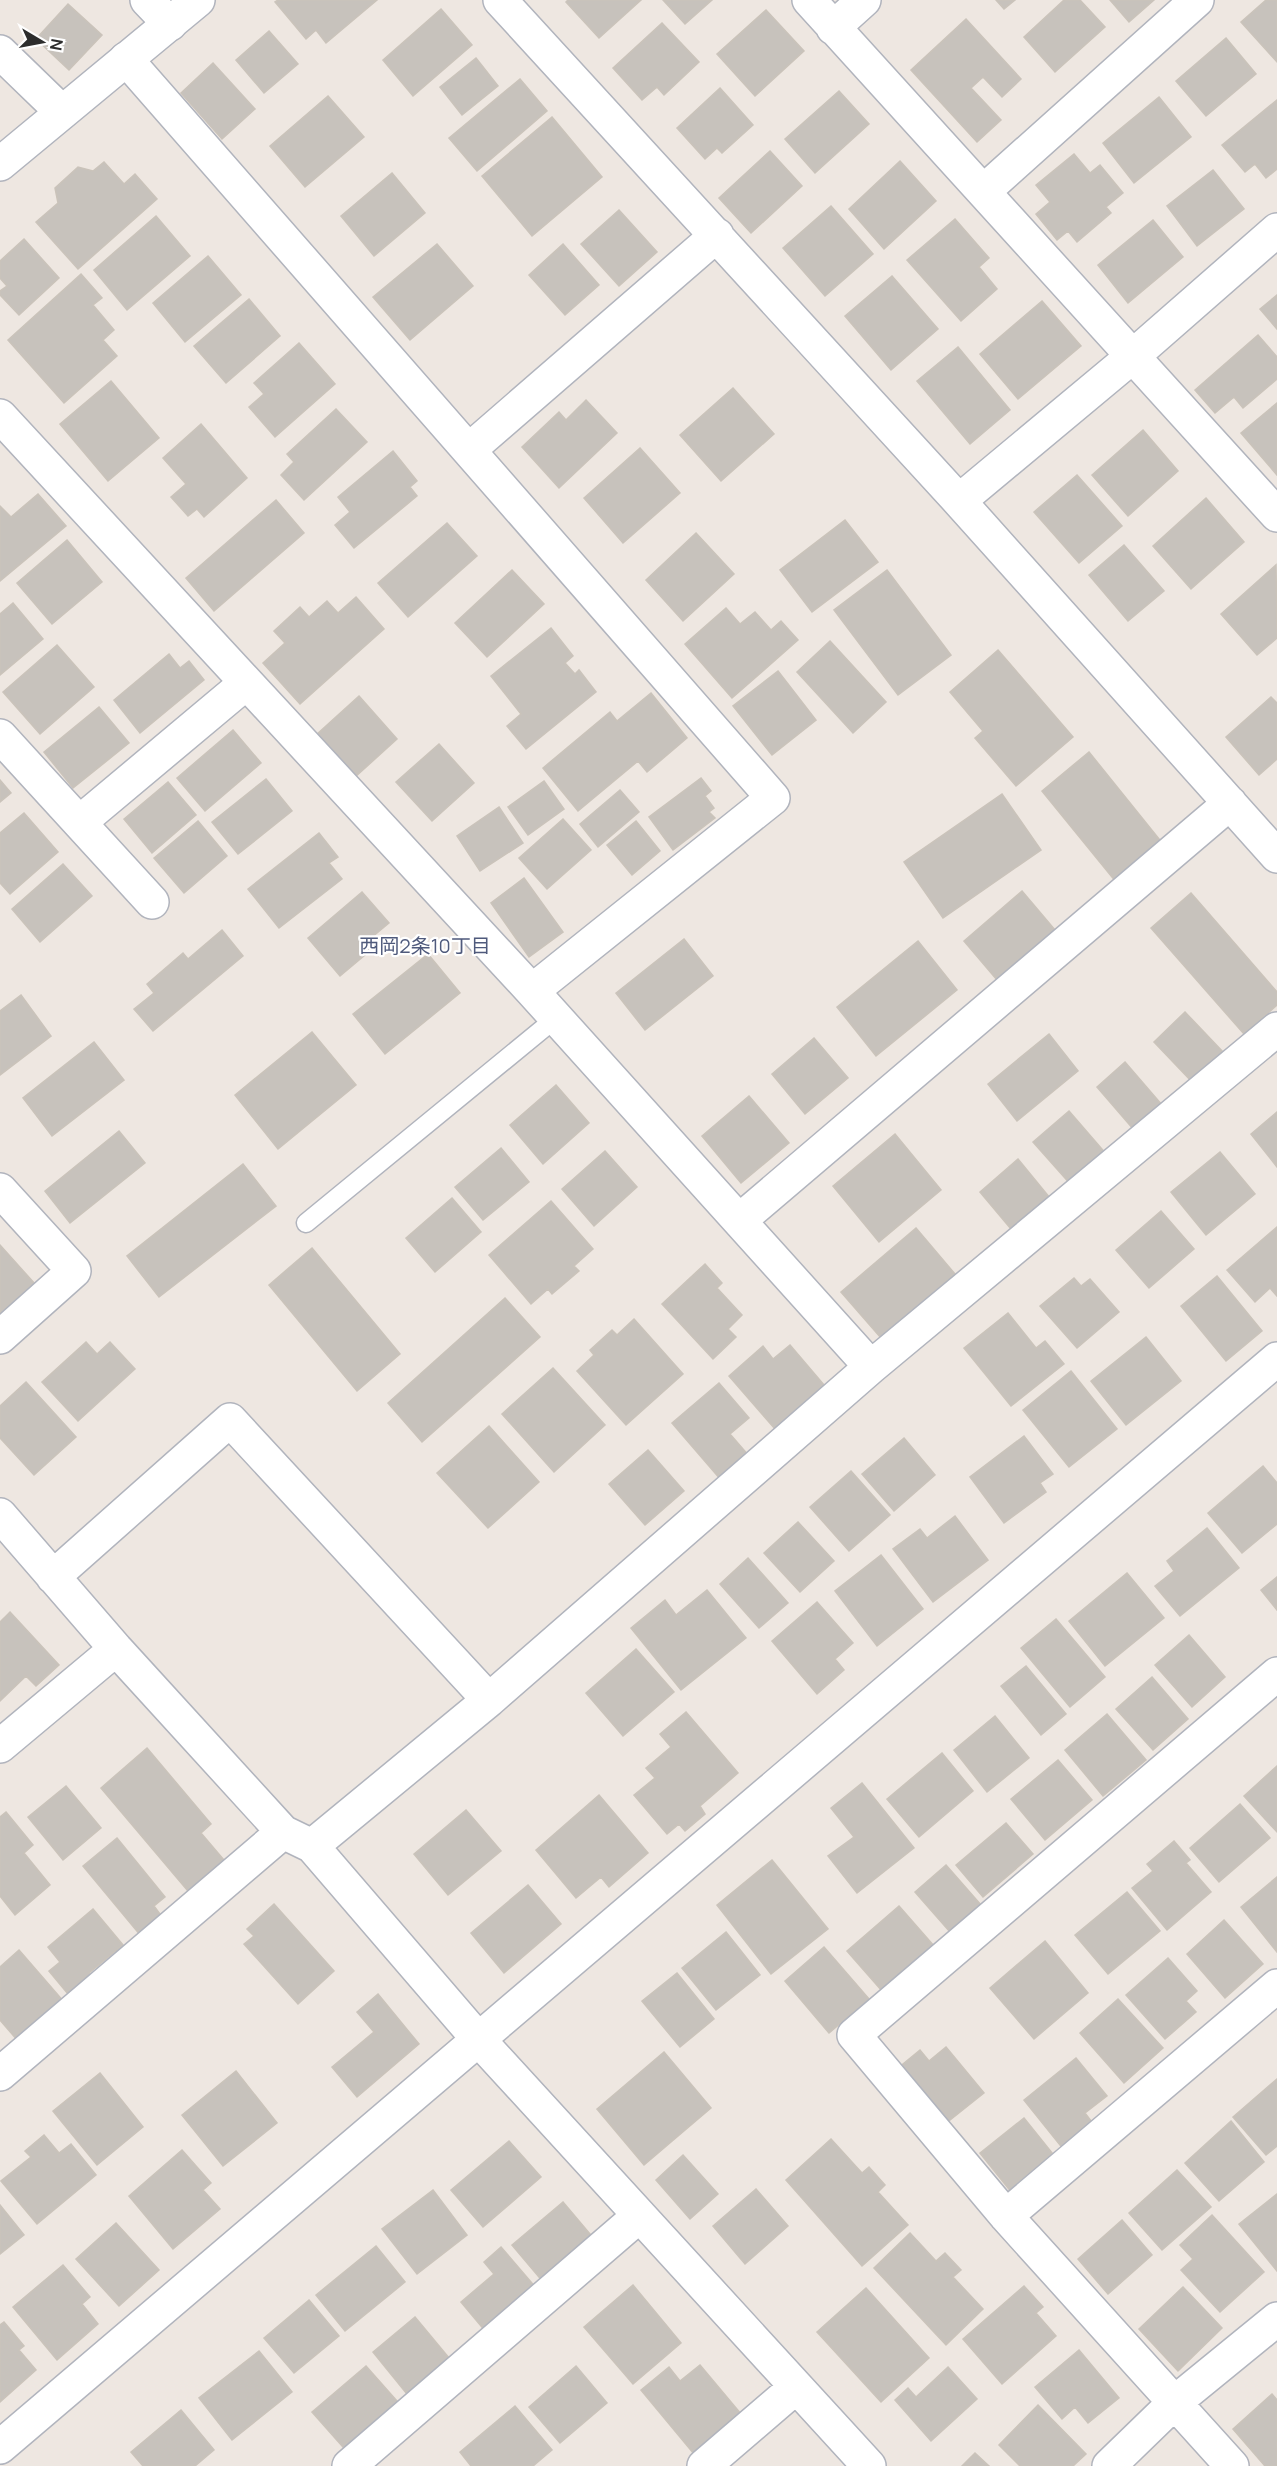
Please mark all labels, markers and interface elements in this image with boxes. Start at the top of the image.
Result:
north arrow [12,12,72,72]
text: N [45,37,69,52]
district label: 西岡2条10丁目 [359,932,491,959]

